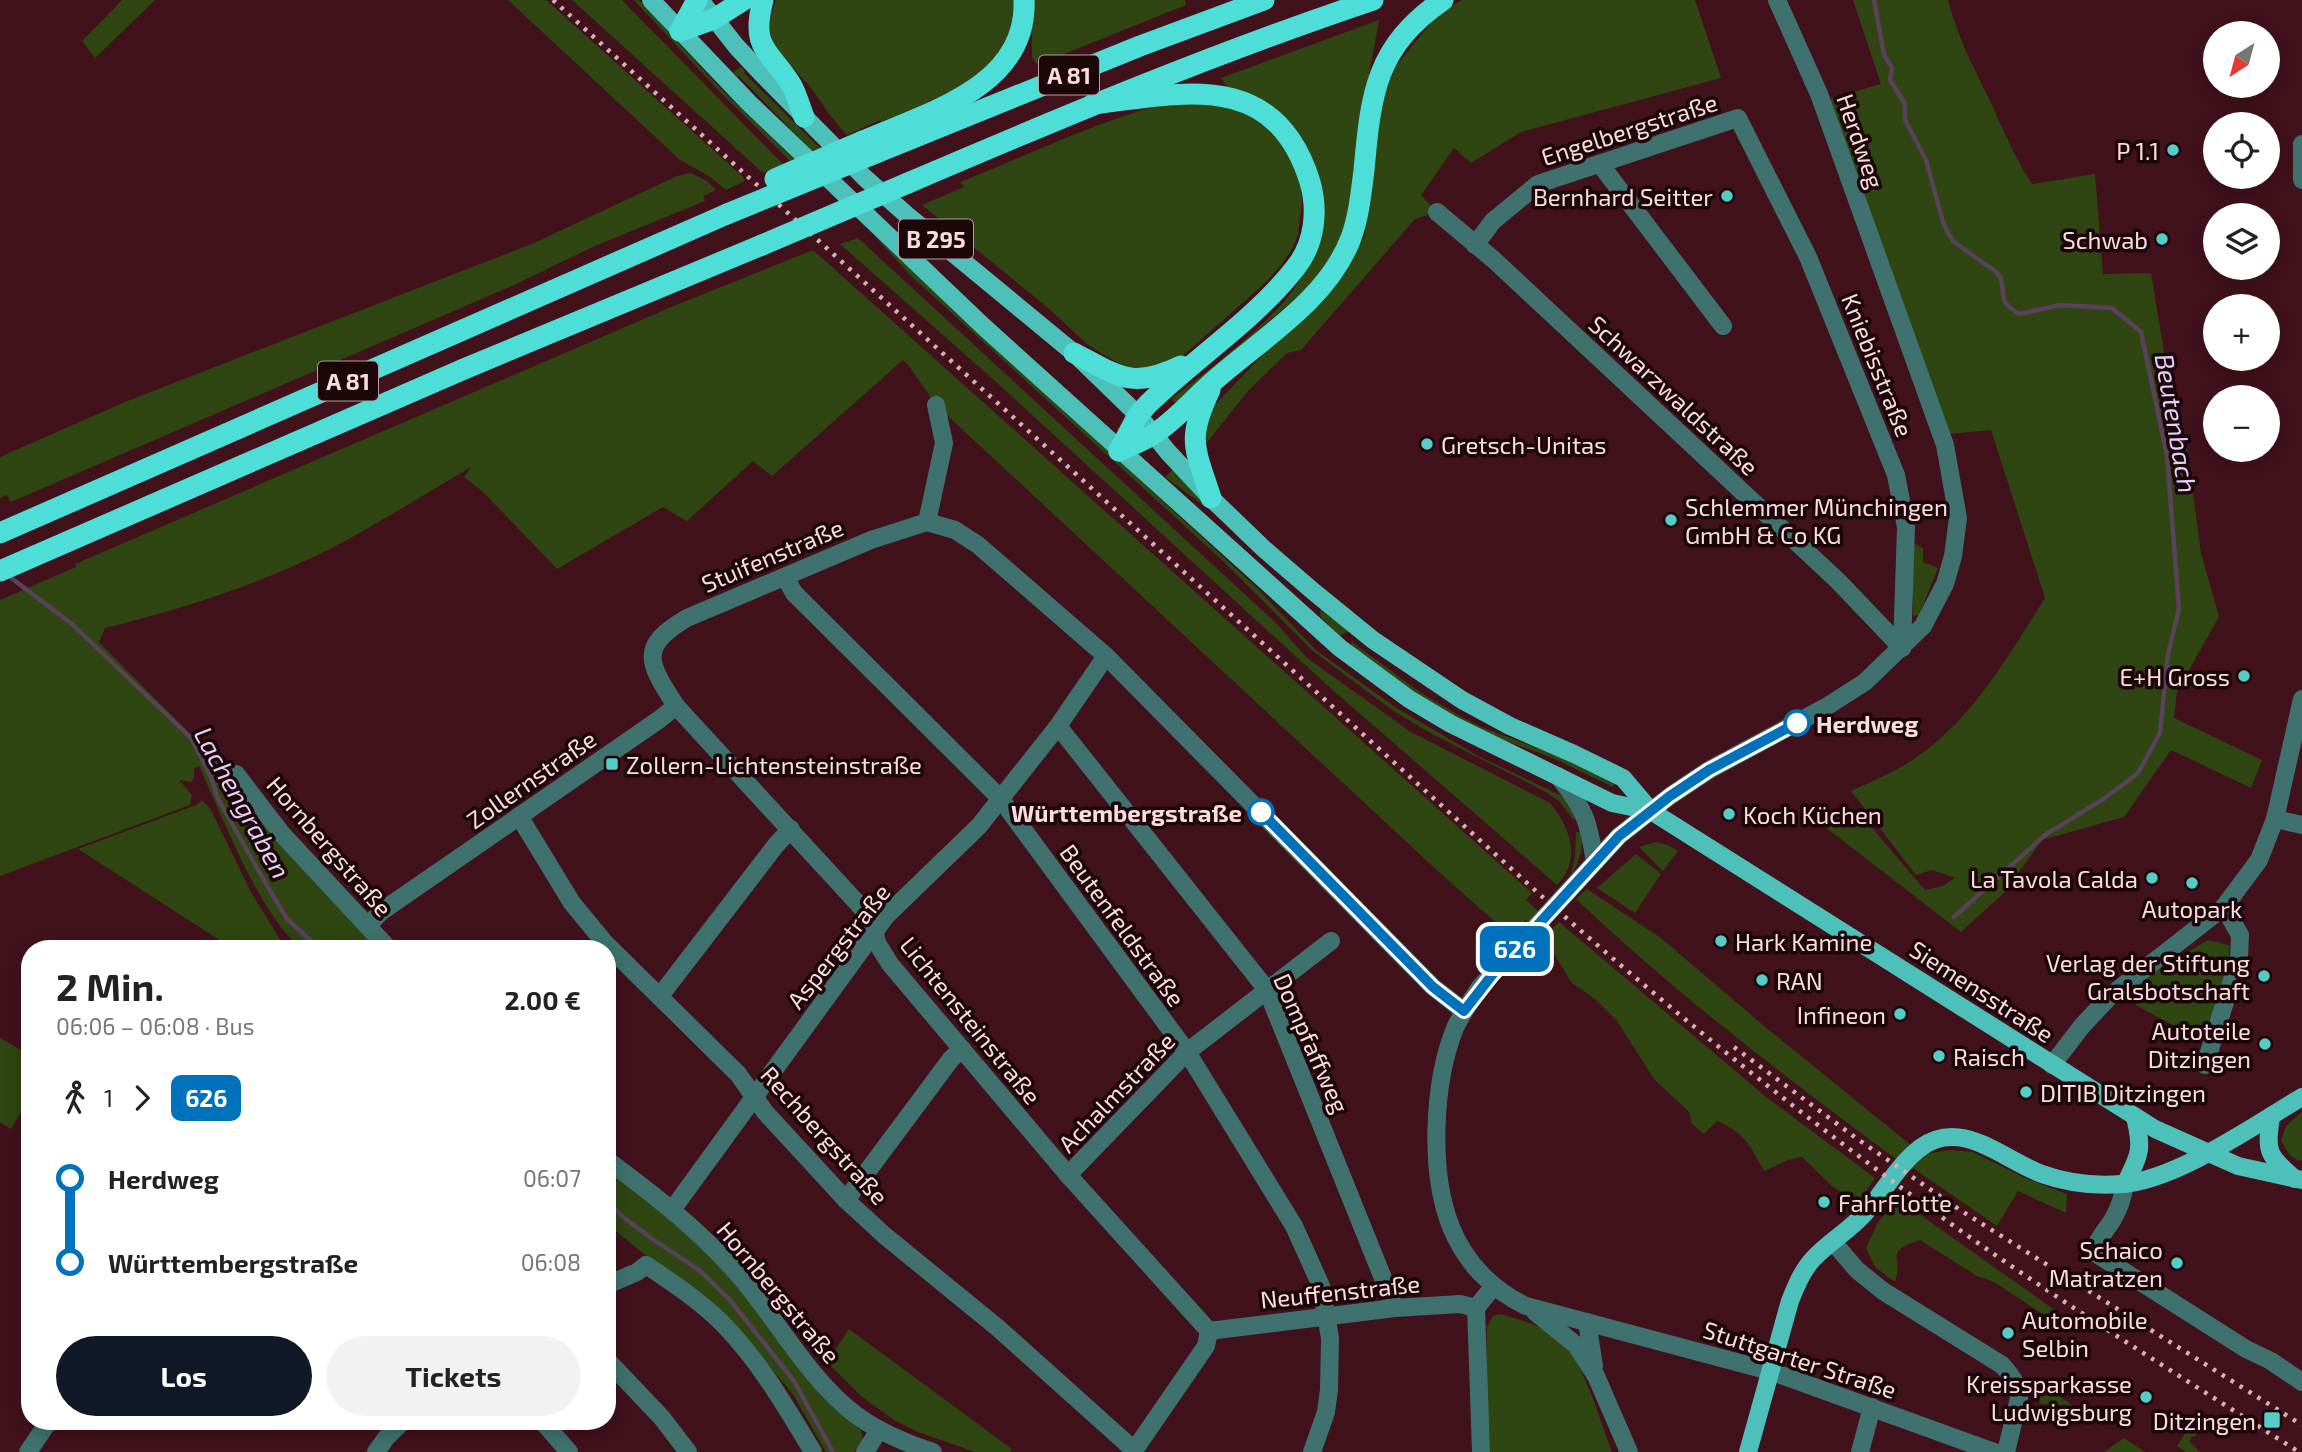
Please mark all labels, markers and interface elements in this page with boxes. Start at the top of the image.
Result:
north arrow [2203,21,2280,98]
map controls [2203,21,2280,462]
road number: A 81 [1039,55,1099,94]
street label: Engelbergstraße [1537,87,1721,171]
street label: Herdweg [1831,90,1891,192]
button: locate [2203,112,2280,189]
place label: P 1.1 [2116,136,2159,165]
marker: P 1.1 [2165,142,2181,158]
place label: Bernhard Seitter [1533,182,1713,211]
marker: Bernhard Seitter [1719,188,1735,204]
button: layers [2203,203,2280,280]
road number: B 295 [899,220,973,258]
place label: Schwab [2062,225,2148,254]
marker: Schwab [2154,231,2170,247]
street label: Kniebisstraße [1836,289,1920,441]
button: + [2203,294,2280,371]
street label: Schwarzwaldstraße [1583,309,1765,481]
water label: Beutenbach [2149,351,2205,495]
road number: A 81 [318,362,378,400]
button: − [2203,385,2280,462]
place label: Gretsch-Unitas [1441,430,1606,459]
marker: Gretsch-Unitas [1419,436,1435,452]
place label: Schlemmer Münchingen GmbH & Co KG [1685,492,1948,549]
street label: Stuifenstraße [697,512,847,598]
marker: Schlemmer Münchingen GmbH & Co KG [1663,512,1679,528]
place label: E+H Gross [2120,662,2230,691]
marker: E+H Gross [2236,668,2252,684]
place label: Herdweg [1816,709,1918,738]
marker: Herdweg [1784,710,1810,736]
water label: Lachengraben [189,721,297,883]
street label: Zollernstraße [461,724,601,834]
place label: Zollern-Lichtensteinstraße [626,750,922,779]
marker: Zollern-Lichtensteinstraße [604,756,620,772]
street label: Hornbergstraße [261,770,399,922]
place label: Württembergstraße [1011,798,1242,827]
marker: Württembergstraße [1248,799,1274,825]
place label: Koch Küchen [1743,800,1882,829]
marker: Koch Küchen [1721,806,1737,822]
street label: Beutenfeldstraße [1054,838,1192,1012]
place label: La Tavola Calda [1970,864,2138,893]
marker: La Tavola Calda [2144,870,2160,886]
marker: Autopark [2184,875,2200,891]
street label: Aspergstraße [780,878,896,1014]
place label: Autopark [2142,894,2242,923]
line badge: 626 [1475,926,1555,972]
place label: Hark Kamine [1735,927,1872,956]
street label: Lichtensteinstraße [895,930,1047,1110]
marker: Hark Kamine [1713,933,1729,949]
text: 626 [1494,934,1536,963]
street label: Siemensstraße [1905,934,2059,1048]
place label: Verlag der Stiftung Gralsbotschaft [2046,948,2250,1005]
text: 2 Min. [56,963,164,1009]
place label: RAN [1776,966,1823,995]
marker: Verlag der Stiftung Gralsbotschaft [2256,968,2272,984]
street label: Dompfaffweg [1268,969,1356,1117]
marker: RAN [1754,972,1770,988]
text: 2.00 € [504,984,581,1015]
place label: Infineon [1797,1000,1886,1029]
marker: Infineon [1892,1006,1908,1022]
text: 06:06 – 06:08 · Bus [56,1012,254,1040]
place label: Autoteile Ditzingen [2148,1016,2251,1073]
street label: Achalmstraße [1052,1026,1180,1158]
marker: Autoteile Ditzingen [2257,1036,2273,1052]
place label: Raisch [1953,1042,2025,1071]
marker: Raisch [1931,1048,1947,1064]
street label: Rechbergstraße [755,1060,895,1210]
place label: DITIB Ditzingen [2040,1078,2206,1107]
icon: walk [56,1079,94,1117]
icon: forward [123,1079,161,1117]
text: 626 [185,1083,227,1112]
text: 1 [104,1084,113,1112]
marker: DITIB Ditzingen [2018,1084,2034,1100]
text: Herdweg [108,1163,219,1194]
text: 06:07 [523,1164,581,1192]
place label: FahrFlotte [1838,1188,1952,1217]
marker: FahrFlotte [1816,1194,1832,1210]
street label: Hornbergstraße [711,1215,847,1369]
place label: Schaico Matratzen [2049,1235,2163,1292]
text: Württembergstraße [108,1247,358,1278]
text: 06:08 [521,1248,581,1276]
marker: Schaico Matratzen [2169,1255,2185,1271]
street label: Neuffenstraße [1259,1268,1421,1314]
place label: Automobile Selbin [2022,1305,2148,1362]
street label: Stuttgarter Straße [1700,1314,1900,1404]
marker: Automobile Selbin [2000,1325,2016,1341]
button: Los [56,1336,312,1416]
button: Tickets [326,1336,581,1416]
place label: Kreissparkasse Ludwigsburg [1966,1369,2132,1426]
marker: Kreissparkasse Ludwigsburg [2138,1389,2154,1405]
place label: Ditzingen [2153,1406,2256,1435]
marker: Ditzingen [2262,1410,2282,1430]

